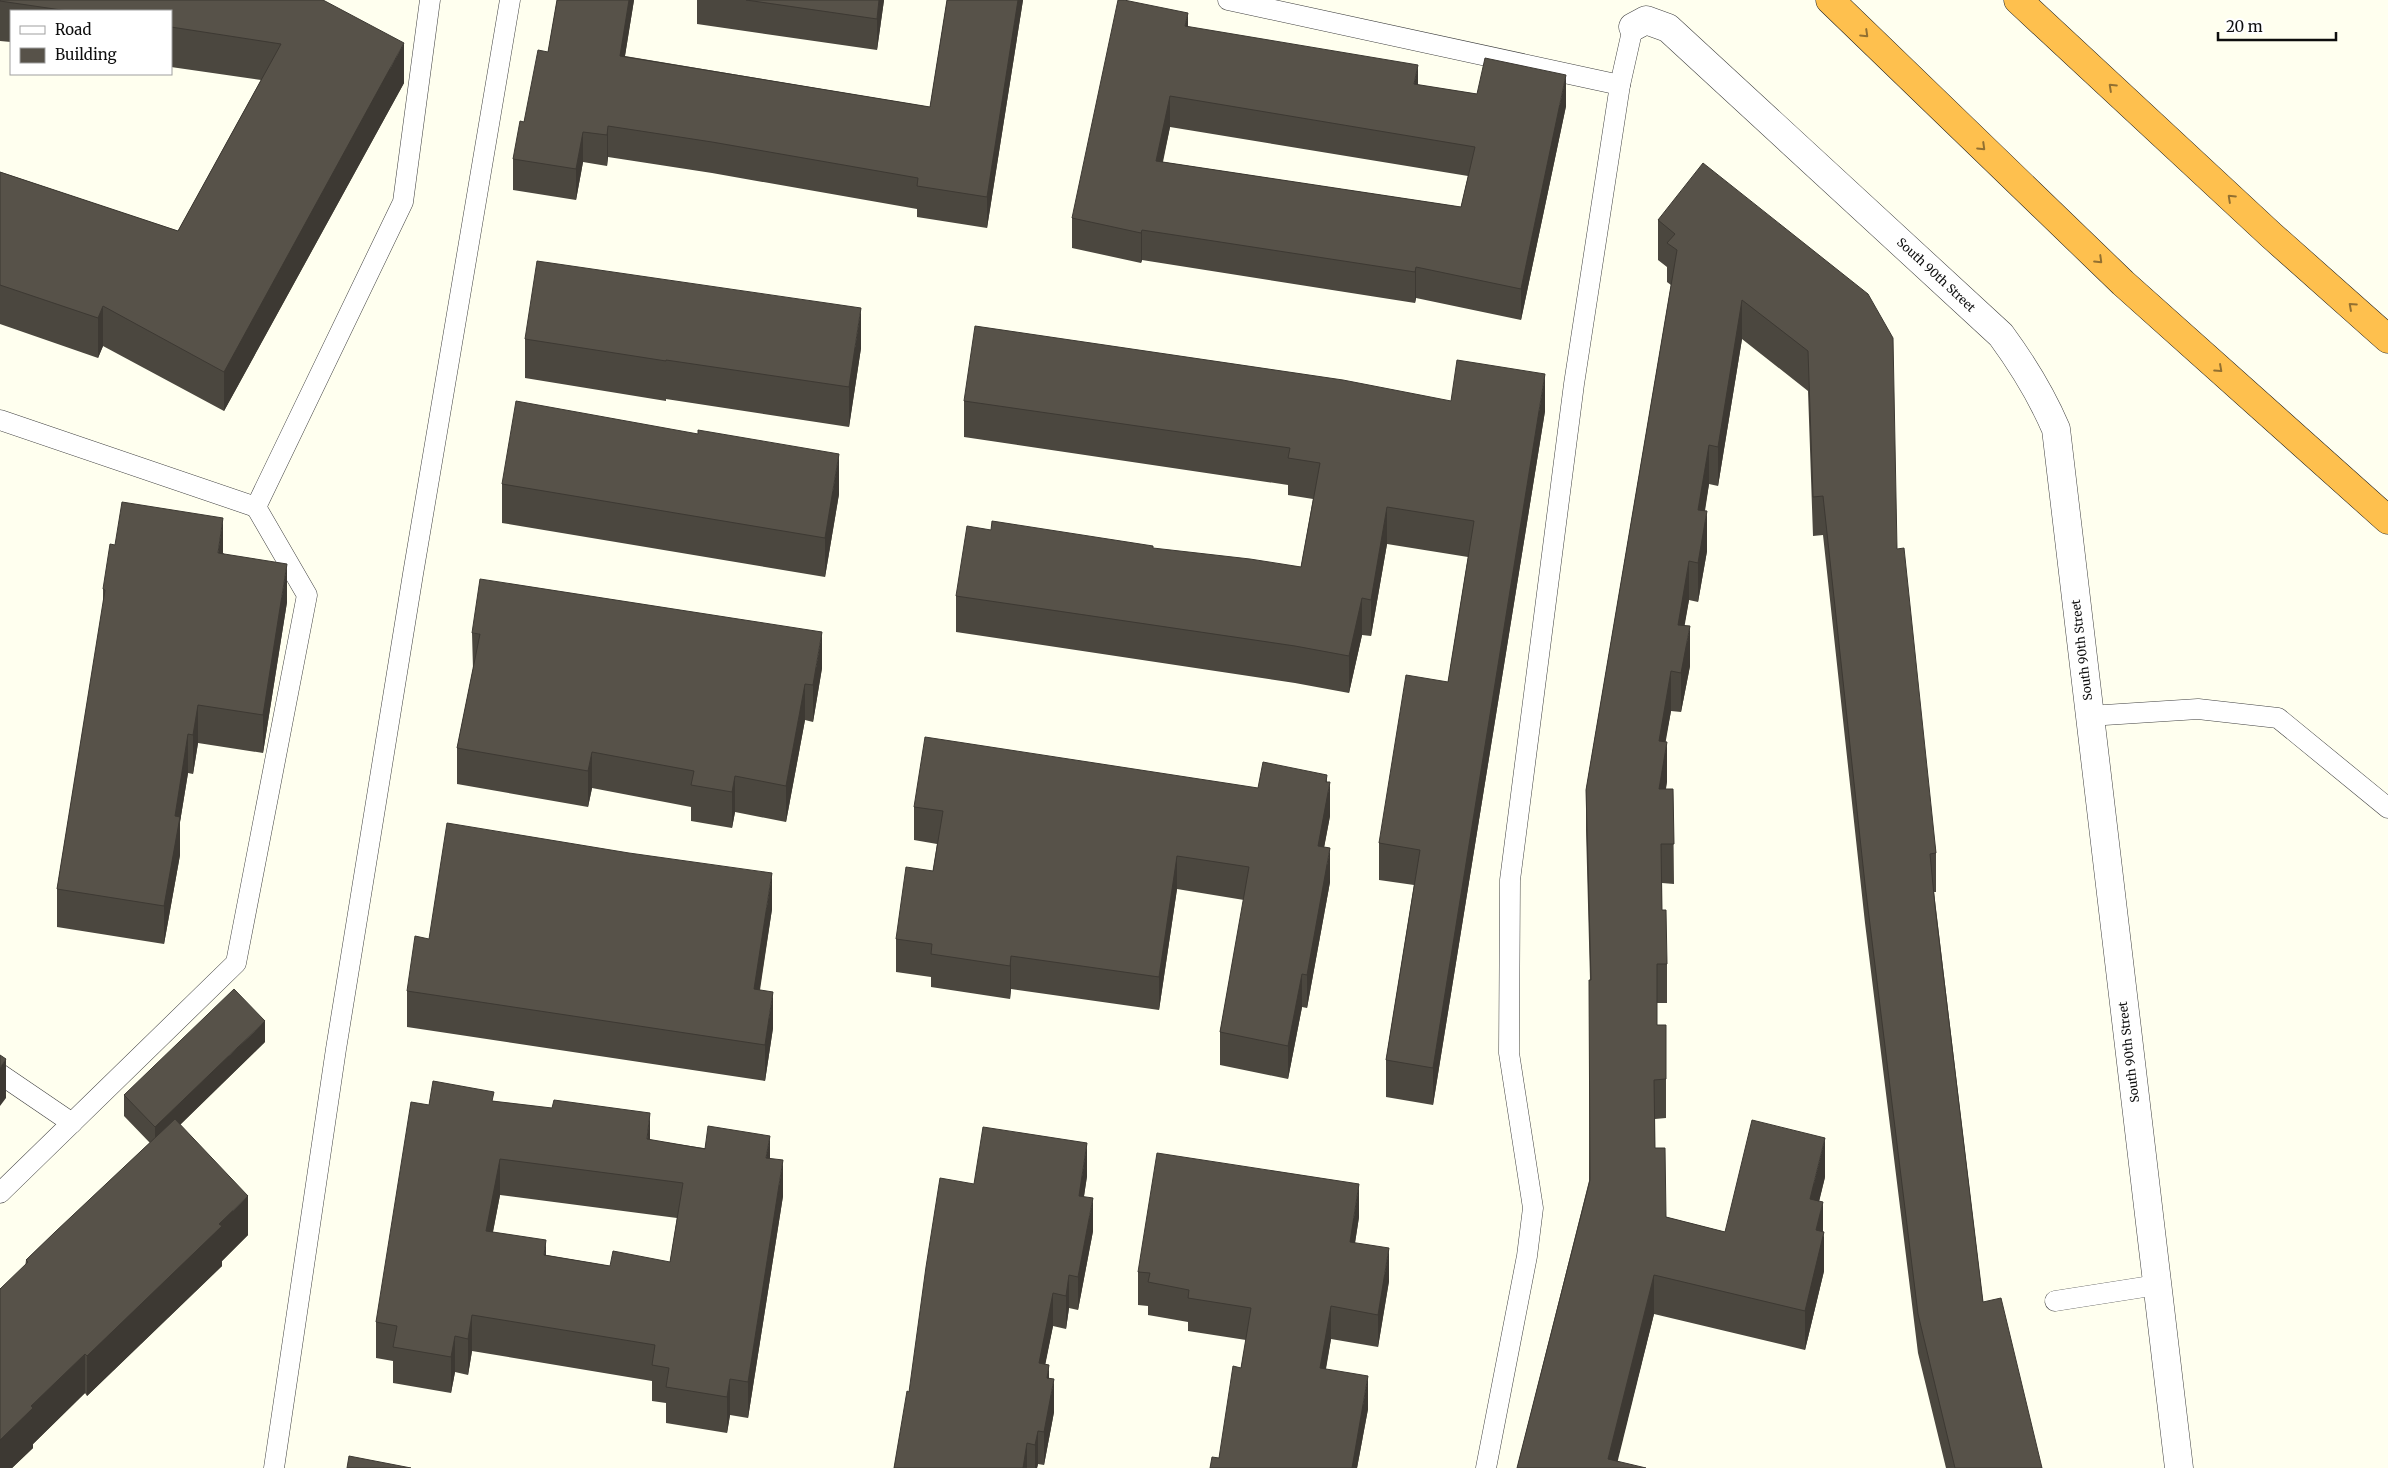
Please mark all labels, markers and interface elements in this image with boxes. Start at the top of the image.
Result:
legend [10,10,172,75]
scale bar [2218,10,2336,42]
text: 20 m [2226,17,2263,36]
text: Road [55,20,91,39]
one-way arrow [1860,28,1869,37]
text: Building [55,45,117,64]
one-way arrow [2108,84,2117,93]
one-way arrow [1977,141,1986,150]
one-way arrow [2228,194,2237,203]
street label: South 90th Street [1894,234,1979,315]
one-way arrow [2093,254,2102,263]
one-way arrow [2348,303,2357,312]
one-way arrow [2214,363,2223,372]
street label: South 90th Street [2068,598,2095,701]
street label: South 90th Street [2115,1000,2142,1103]

